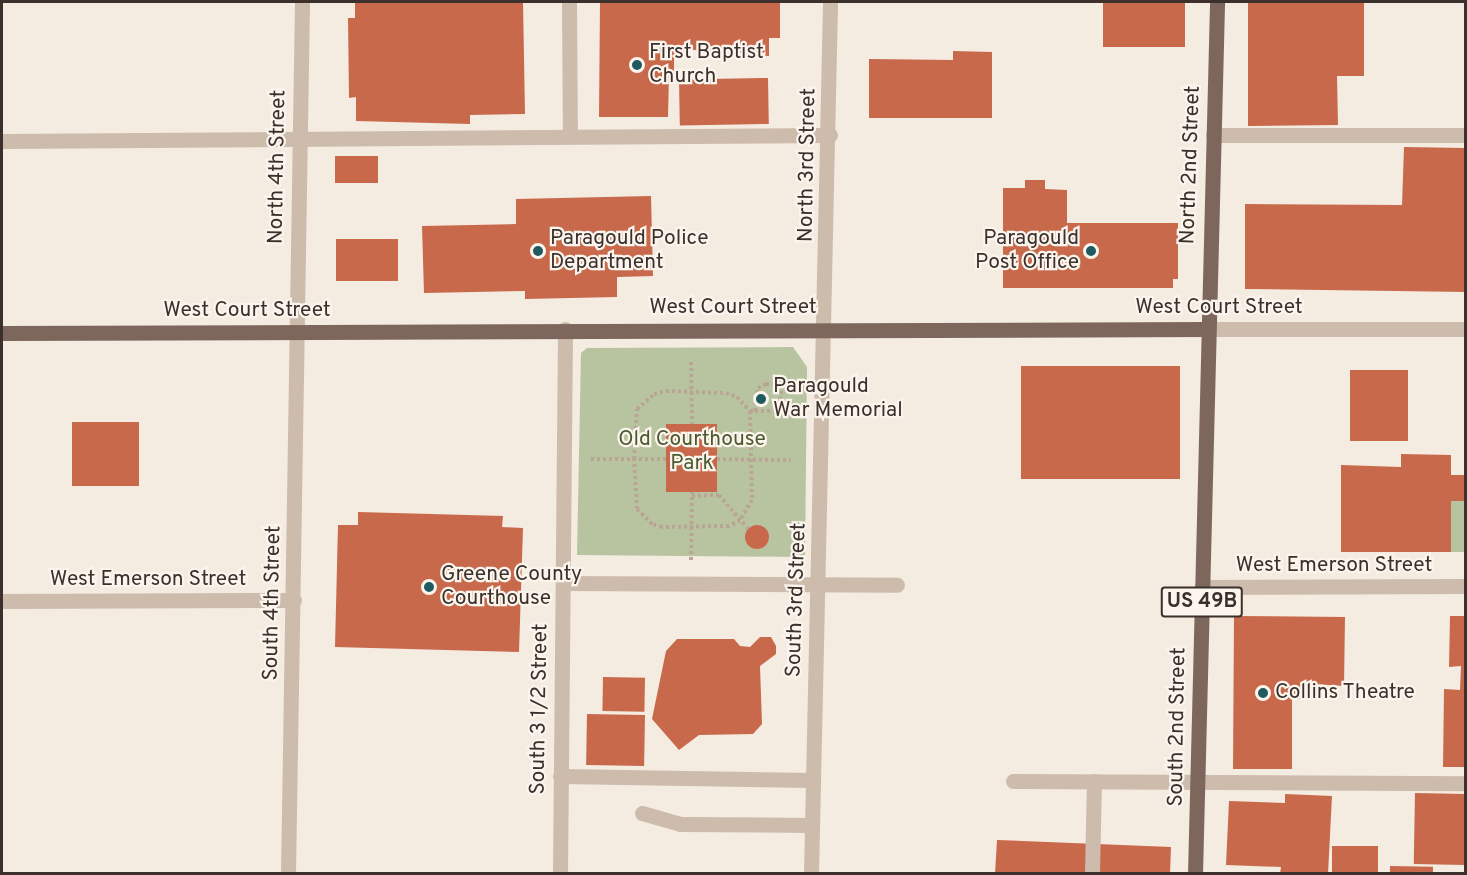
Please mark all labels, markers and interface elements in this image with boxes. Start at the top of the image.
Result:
place label: First Baptist Church [649,40,764,90]
marker: First Baptist Church [630,58,644,72]
street label: North 2nd Street [1176,85,1206,245]
street label: North 3rd Street [794,88,822,242]
street label: North 4th Street [264,90,292,244]
place label: Paragould Police Department [550,226,709,276]
place label: Paragould Post Office [975,226,1079,276]
marker: Paragould Police Department [531,244,545,258]
marker: Paragould Post Office [1084,244,1098,258]
street label: West Court Street [649,295,817,321]
street label: West Court Street [1135,295,1303,321]
street label: West Court Street [163,298,331,324]
place label: Paragould War Memorial [773,374,903,424]
marker: Paragould War Memorial [754,392,768,406]
park label: Old Courthouse Park [618,427,766,477]
street label: South 3rd Street [782,522,812,678]
street label: South 4th Street [259,525,287,681]
street label: West Emerson Street [1236,553,1432,579]
place label: Greene County Courthouse [441,562,582,612]
street label: West Emerson Street [50,567,246,593]
marker: Greene County Courthouse [422,580,436,594]
road number: US 49B [1160,585,1244,619]
street label: South 3 1/2 Street [526,623,554,795]
street label: South 2nd Street [1164,647,1192,807]
place label: Collins Theatre [1275,680,1416,706]
marker: Collins Theatre [1256,686,1270,700]

